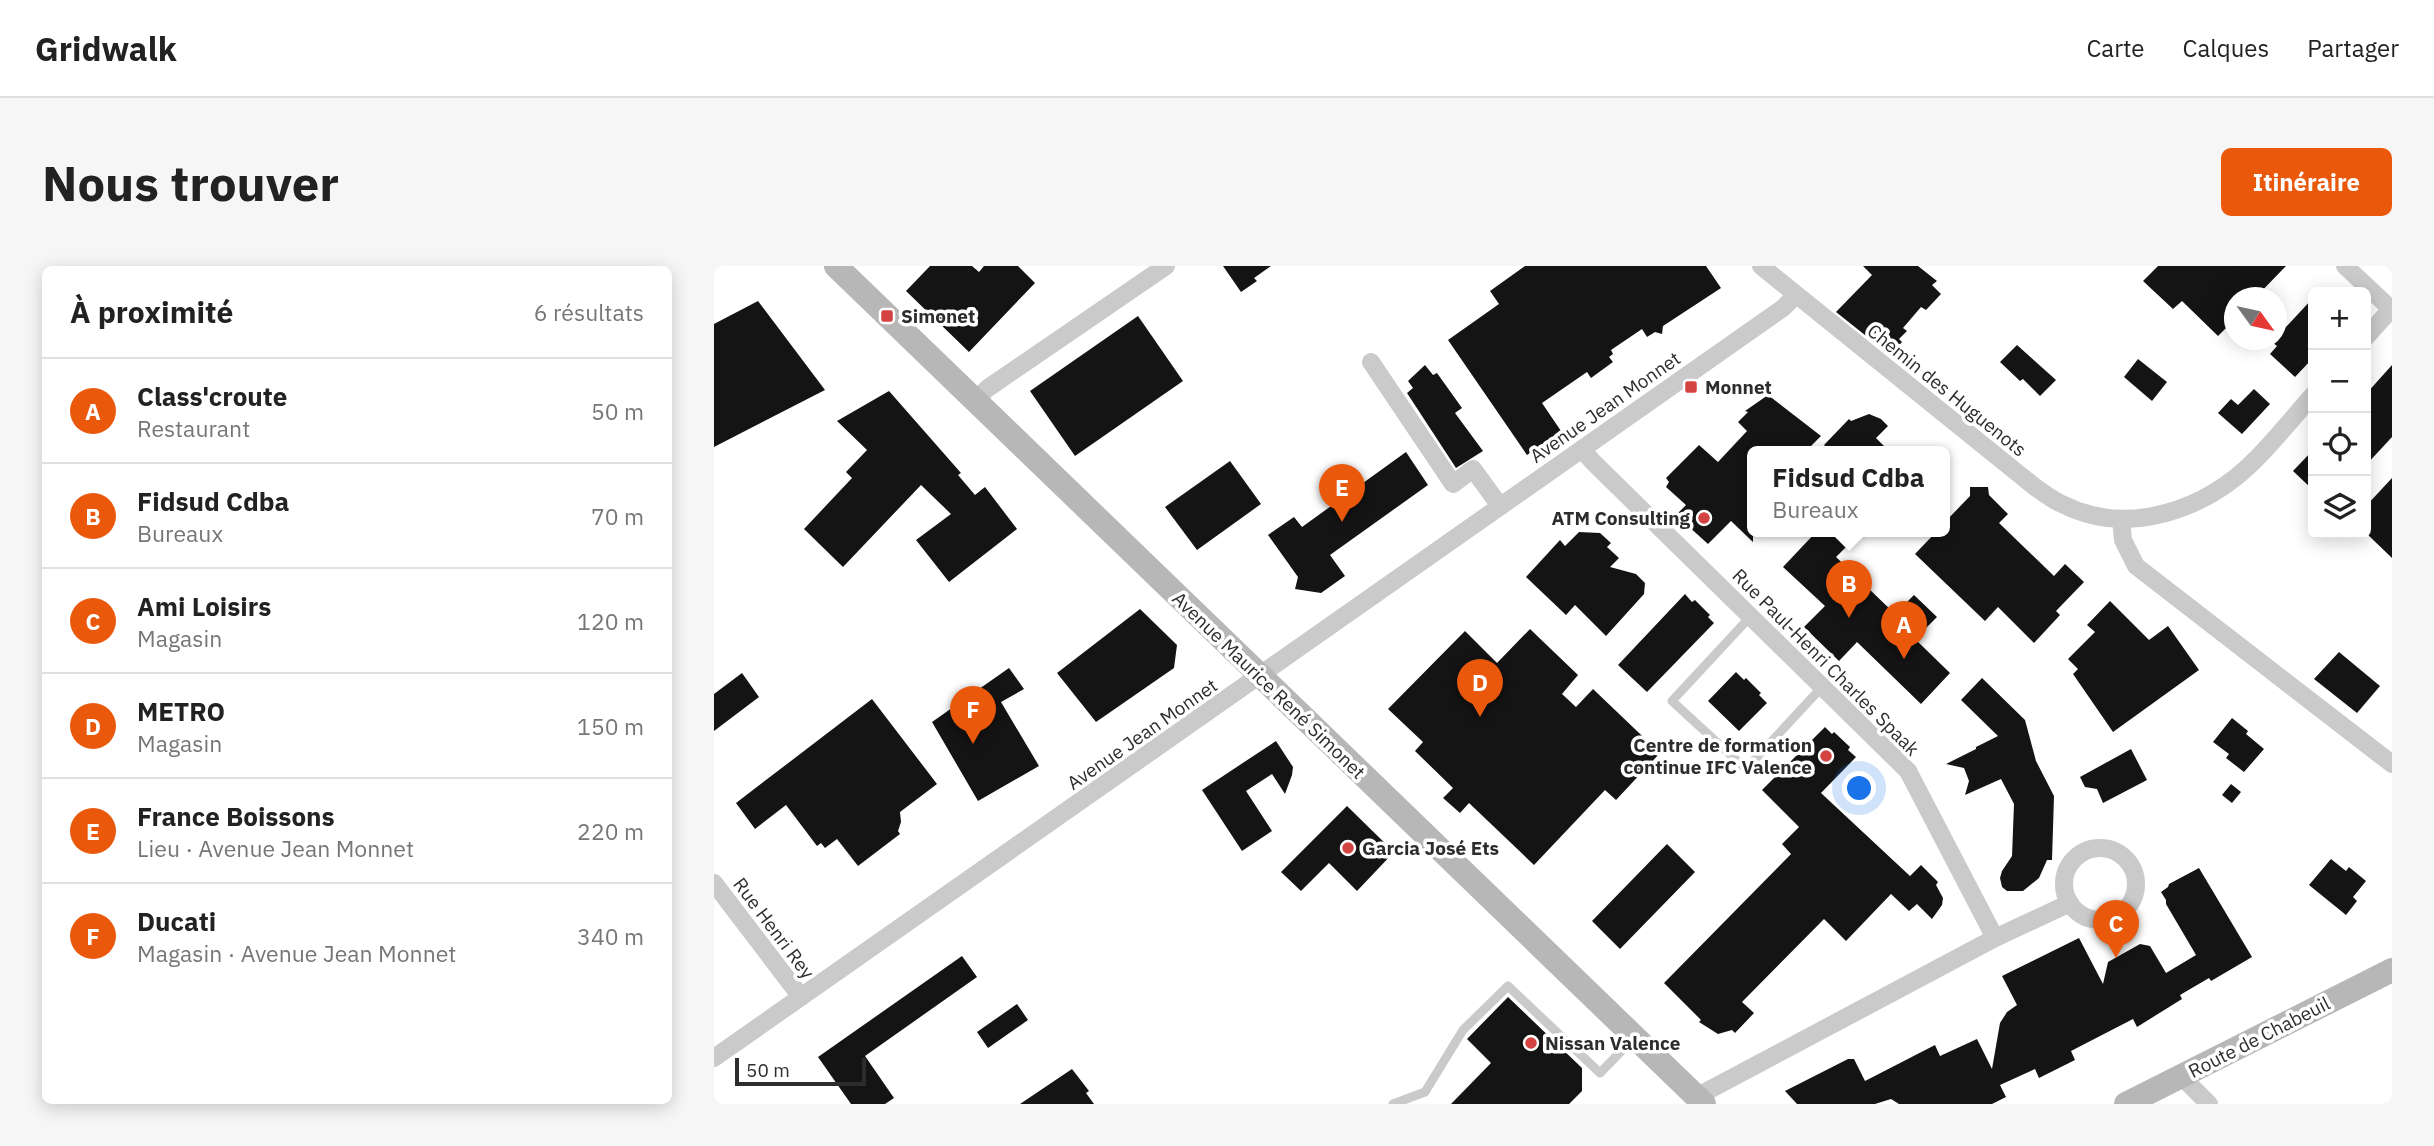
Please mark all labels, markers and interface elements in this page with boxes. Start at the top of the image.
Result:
text: Gridwalk [35,27,177,70]
text: Carte [2086,32,2145,64]
text: Calques [2183,32,2269,64]
text: Partager [2307,32,2399,64]
button: Itinéraire [2221,148,2392,216]
text: Nous trouver [42,151,339,214]
north arrow [2224,287,2287,350]
map controls [2308,287,2371,539]
button: + [2308,287,2371,350]
text: À proximité [70,292,233,331]
text: 6 résultats [534,297,644,327]
place label: Simonet [901,304,975,328]
marker: Simonet [879,308,895,324]
street label: Chemin des Huguenots [1863,318,2031,462]
street label: Avenue Jean Monnet [1525,346,1685,468]
button: − [2308,350,2371,413]
place label: Monnet [1705,375,1772,399]
text: Class'croute [137,379,287,413]
marker: Monnet [1683,379,1699,395]
text: A [85,396,101,426]
text: 50 m [591,396,644,426]
text: Restaurant [137,413,250,443]
button: locate [2308,413,2371,476]
popup [1747,446,1950,537]
text: Fidsud Cdba [1772,460,1925,494]
pin: E [1319,464,1365,522]
button: layers [2308,476,2371,539]
text: Fidsud Cdba [137,484,289,518]
text: Bureaux [1772,494,1858,524]
text: B [85,501,101,531]
text: 70 m [591,501,644,531]
place label: ATM Consulting [1552,506,1691,530]
marker: ATM Consulting [1696,510,1712,526]
text: Bureaux [137,518,223,548]
pin: B [1826,560,1872,618]
street label: Rue Paul-Henri Charles Spaak [1727,563,1925,761]
street label: Avenue Maurice René Simonet [1167,586,1371,784]
text: Ami Loisirs [137,589,271,623]
pin: A [1881,601,1927,659]
text: C [86,606,100,636]
text: 120 m [577,606,644,636]
text: Magasin [137,623,222,653]
pin: D [1457,659,1503,717]
street label: Avenue Jean Monnet [1062,673,1222,795]
pin: F [950,686,996,744]
text: METRO [137,694,225,728]
text: D [85,711,101,741]
text: 150 m [577,711,644,741]
text: Magasin [137,728,222,758]
place label: Centre de formation continue IFC Valence [1624,733,1812,779]
marker: Centre de formation continue IFC Valence [1818,748,1834,764]
your location [1842,771,1876,805]
text: France Boissons [137,799,335,833]
text: E [86,816,100,846]
text: 220 m [577,816,644,846]
text: Lieu · Avenue Jean Monnet [137,833,414,863]
place label: Garcia José Ets [1362,836,1499,860]
marker: Garcia José Ets [1340,840,1356,856]
street label: Rue Henri Rey [728,873,820,984]
pin: C [2093,900,2139,958]
text: Ducati [137,904,216,938]
text: F [86,921,100,951]
text: 340 m [577,921,644,951]
text: Magasin · Avenue Jean Monnet [137,938,456,968]
street label: Route de Chabeuil [2184,991,2334,1083]
place label: Nissan Valence [1545,1031,1680,1055]
marker: Nissan Valence [1523,1035,1539,1051]
scale bar [735,1055,866,1087]
text: 50 m [746,1058,790,1082]

